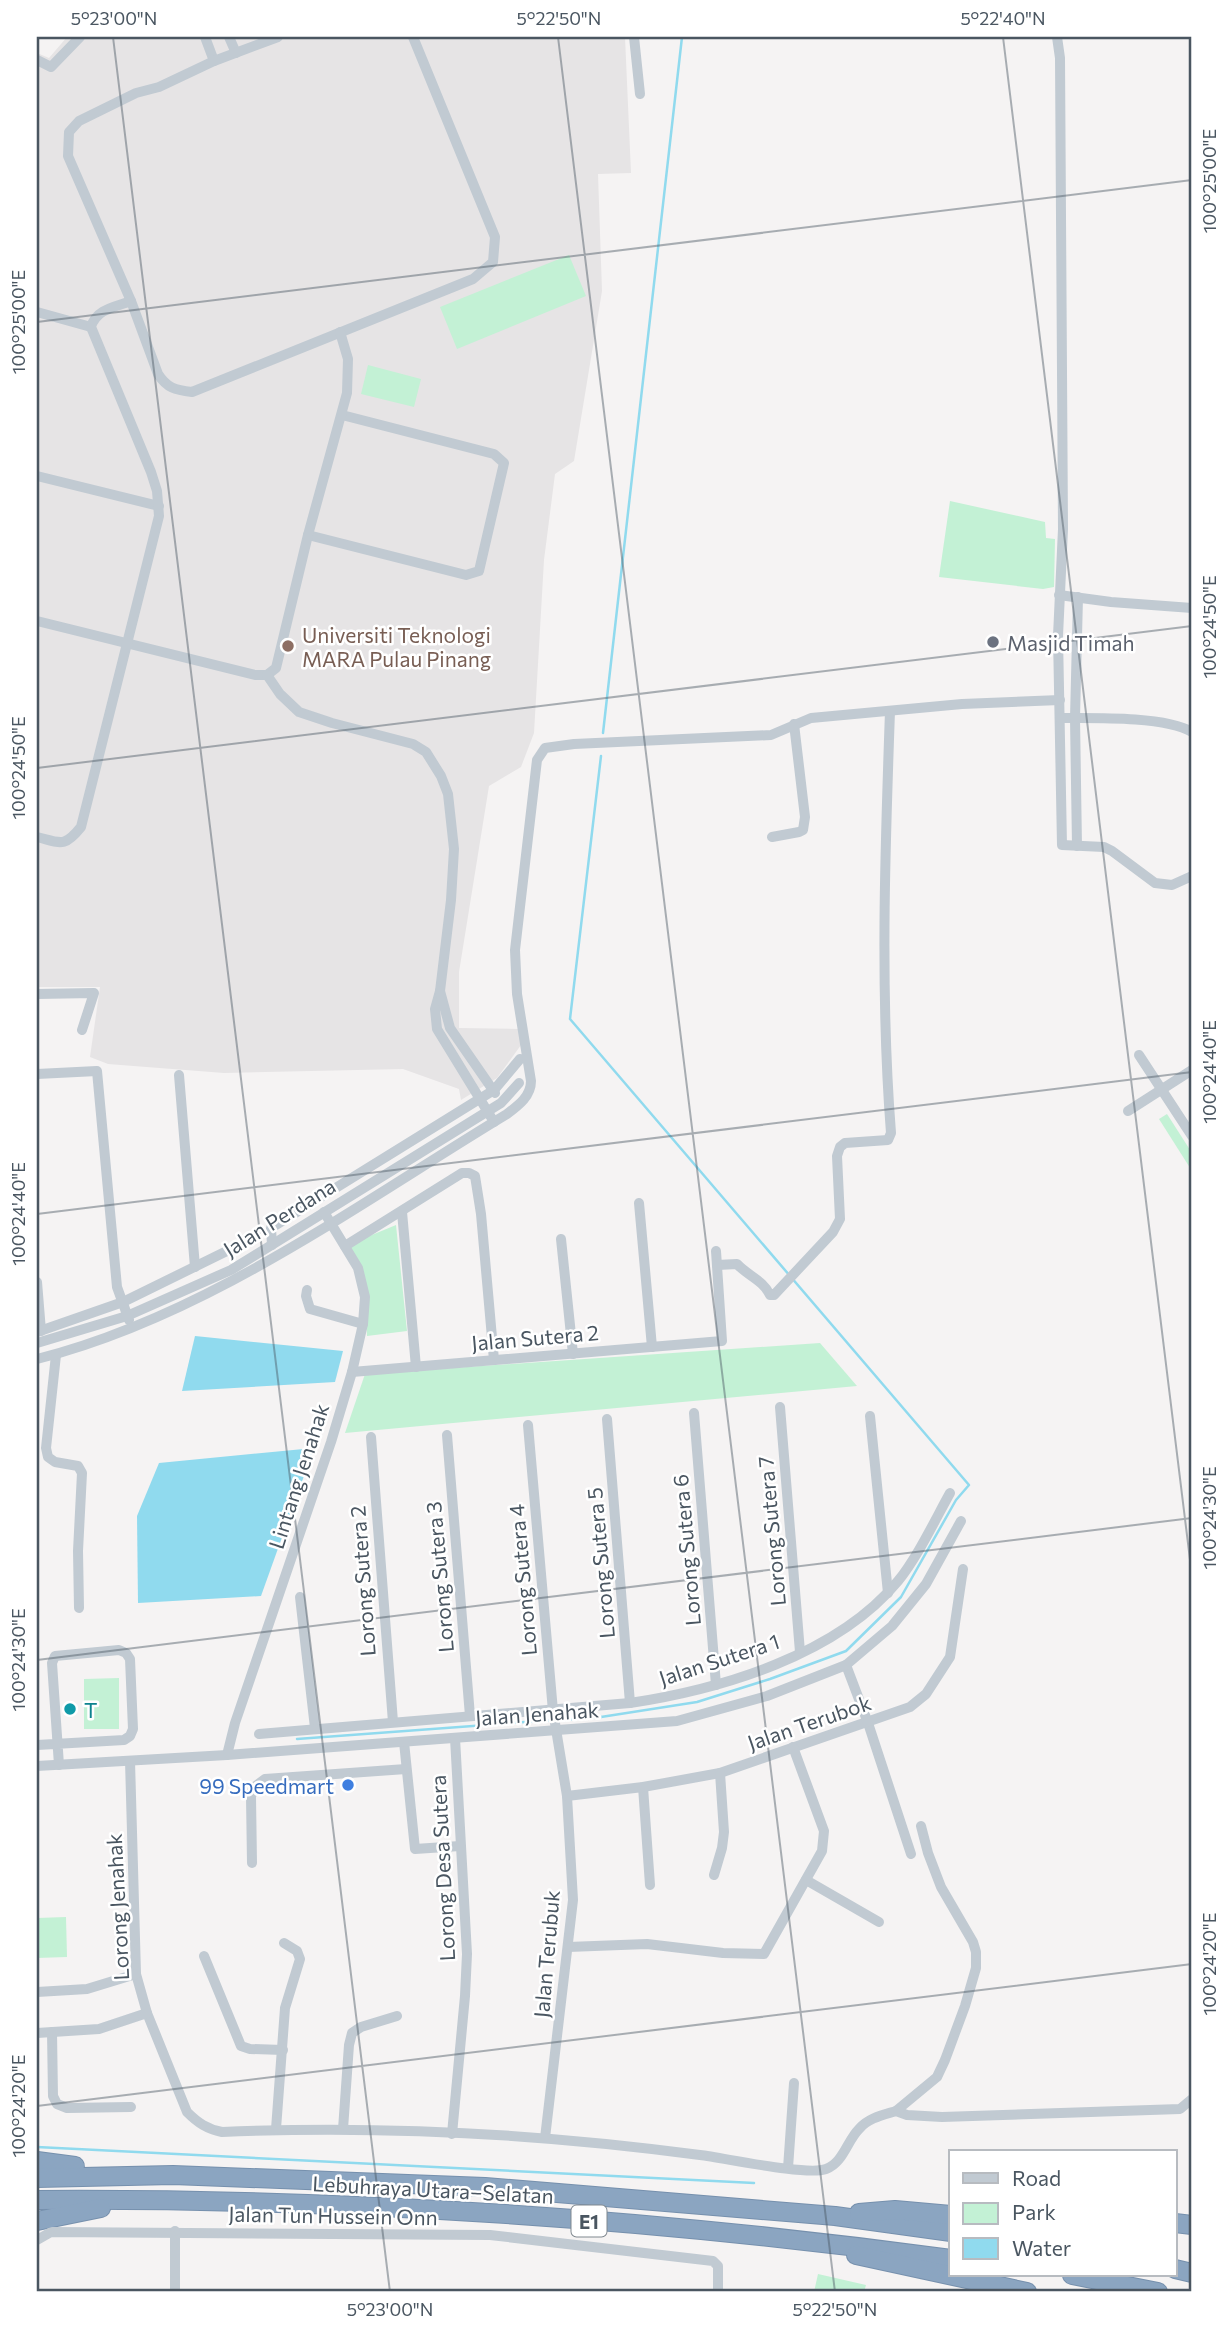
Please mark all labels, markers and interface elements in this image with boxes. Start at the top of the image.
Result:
text: 5°23'00"N [71,7,157,29]
text: 5°22'50"N [517,7,601,29]
text: 5°22'40"N [960,7,1046,29]
text: 100°25'00"E [1198,129,1220,233]
text: 100°25'00"E [7,270,29,374]
text: 100°24'50"E [1198,575,1220,679]
place label: Universiti Teknologi MARA Pulau Pinang [302,622,491,671]
place label: Masjid Timah [1007,630,1135,655]
marker: Masjid Timah [985,634,1001,650]
marker: Universiti Teknologi MARA Pulau Pinang [280,638,296,654]
text: 100°24'50"E [7,716,29,820]
text: 100°24'40"E [1198,1020,1220,1124]
text: 100°24'40"E [7,1162,29,1266]
street label: Jalan Perdana [218,1173,340,1261]
street label: Jalan Sutera 2 [470,1319,600,1355]
street label: Lintang Jenahak [263,1400,333,1552]
street label: Lorong Sutera 7 [752,1455,790,1607]
text: 100°24'30"E [1198,1466,1220,1570]
street label: Lorong Sutera 6 [667,1473,705,1627]
street label: Lorong Sutera 5 [581,1486,619,1640]
street label: Lorong Sutera 3 [420,1501,458,1653]
street label: Lorong Sutera 4 [503,1503,541,1657]
street label: Lorong Sutera 2 [344,1505,380,1657]
text: 100°24'30"E [7,1608,29,1712]
street label: Jalan Sutera 1 [656,1628,782,1690]
street label: Jalan Terubok [744,1689,874,1755]
street label: Jalan Jenahak [474,1696,600,1730]
place label: T [84,1697,97,1722]
marker: T [62,1701,78,1717]
place label: 99 Speedmart [199,1773,334,1798]
street label: Lorong Desa Sutera [425,1774,459,1962]
marker: 99 Speedmart [340,1777,356,1793]
street label: Lorong Jenahak [101,1833,133,1981]
street label: Jalan Terubuk [528,1889,564,2019]
text: 100°24'20"E [1198,1913,1220,2015]
text: 100°24'20"E [7,2055,29,2157]
legend [949,2150,1176,2276]
text: Road [1012,2165,1061,2190]
street label: Lebuhraya Utara–Selatan [312,2170,554,2208]
text: Park [1012,2199,1056,2224]
street label: Jalan Tun Hussein Onn [228,2201,438,2229]
road number: E1 [572,2206,606,2236]
text: Water [1012,2235,1071,2260]
text: 5°23'00"N [347,2298,433,2320]
text: 5°22'50"N [793,2298,877,2320]

